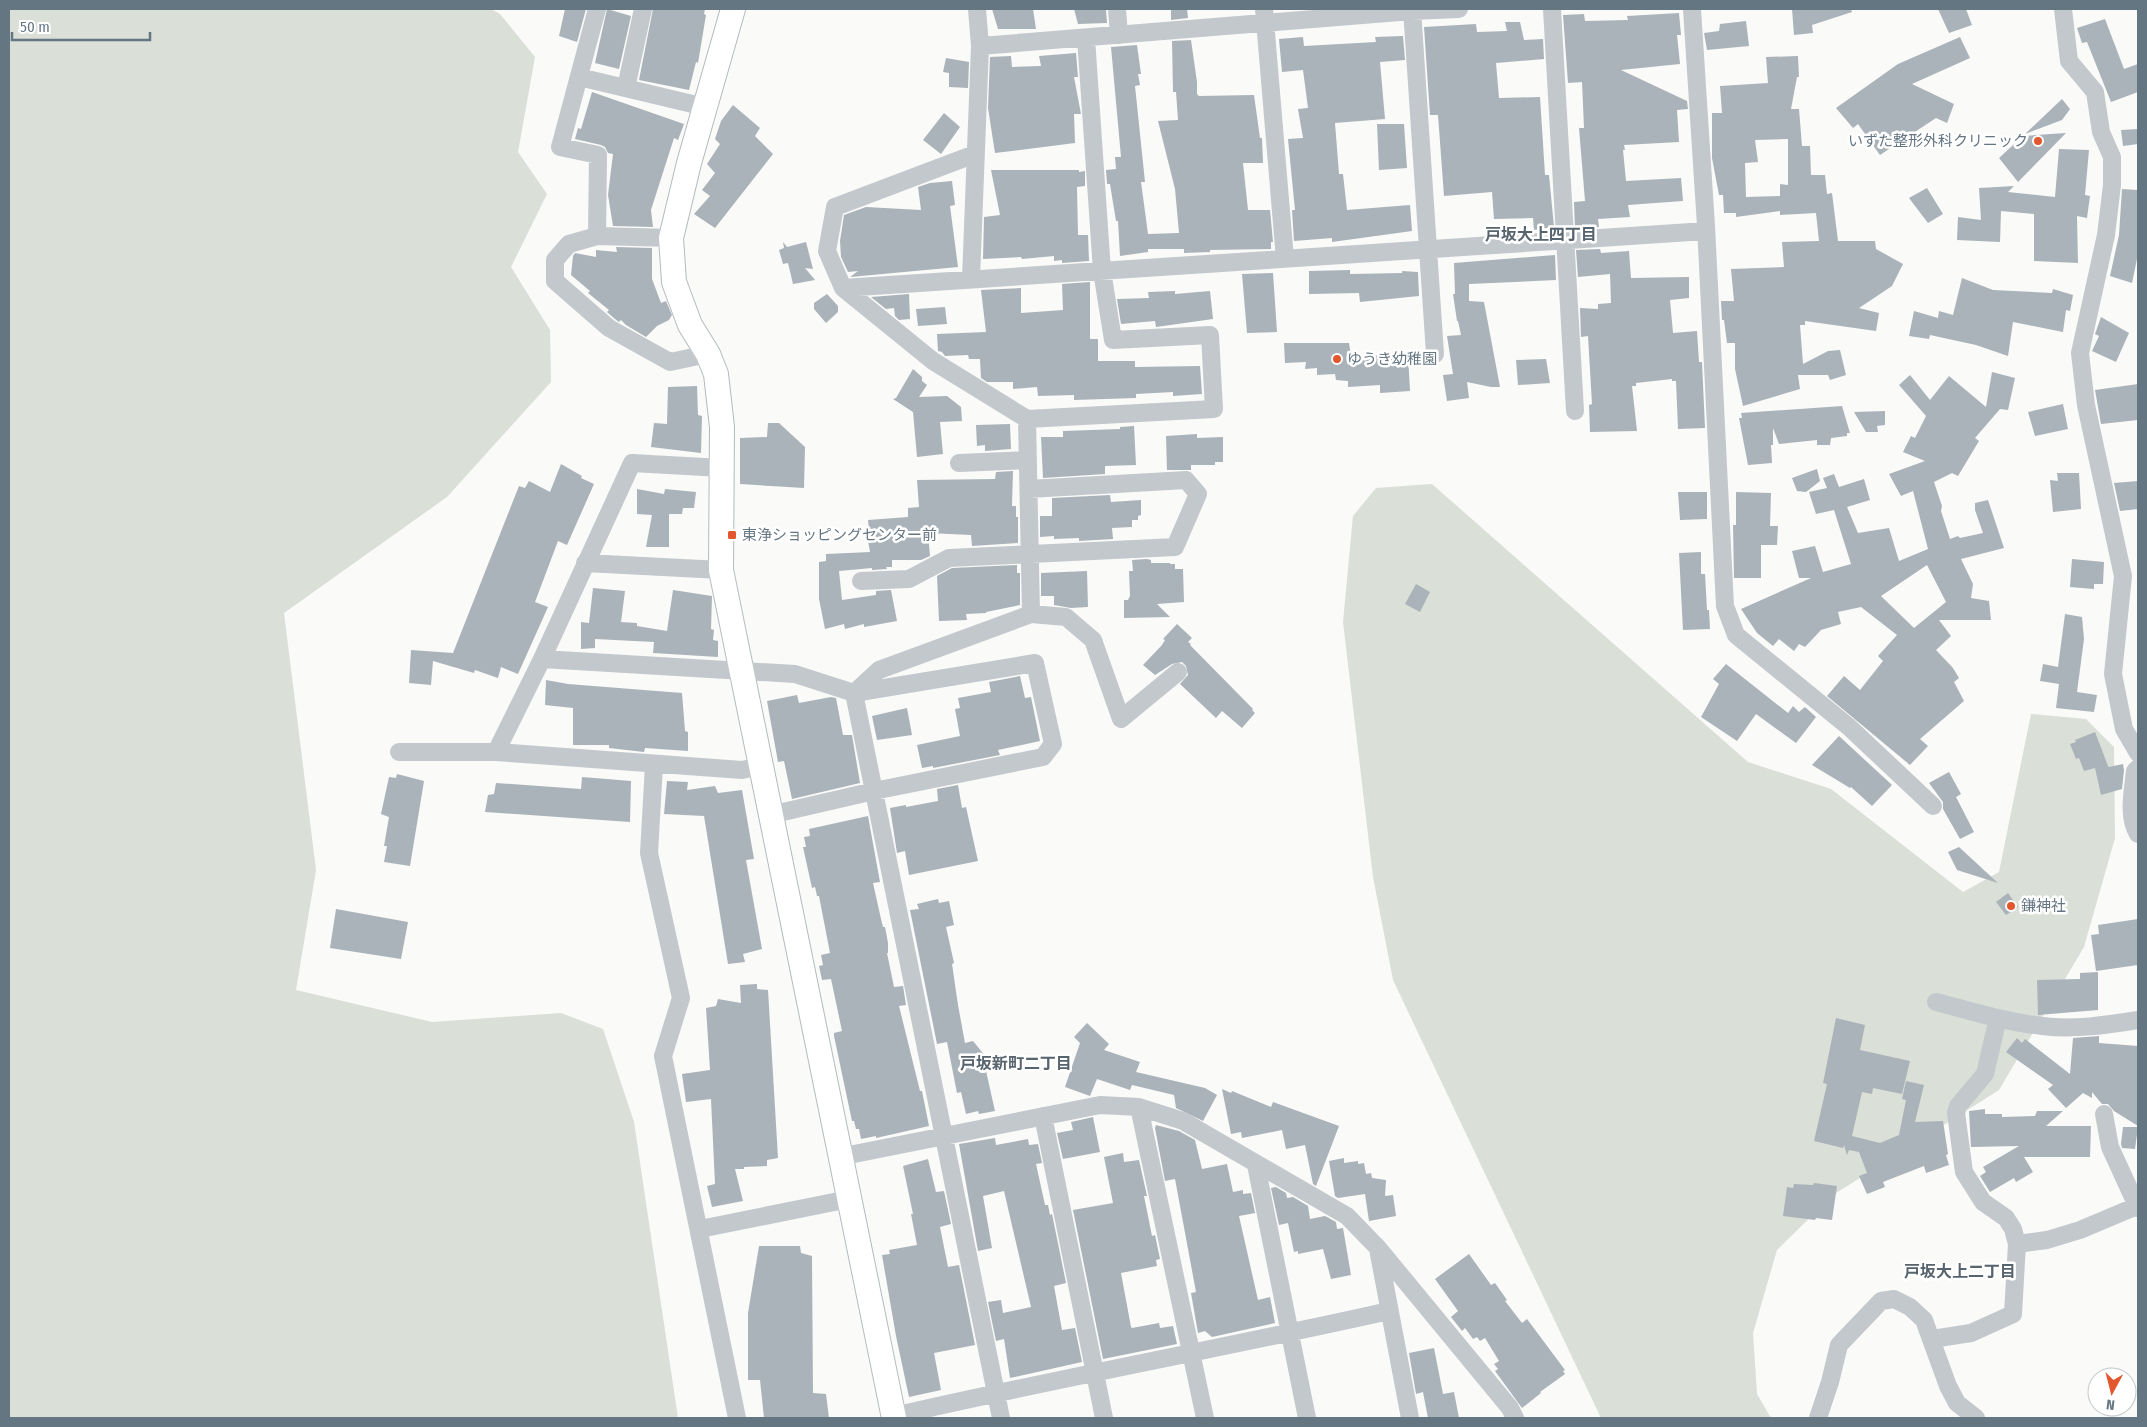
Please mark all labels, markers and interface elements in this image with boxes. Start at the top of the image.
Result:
scale bar [12,10,150,42]
text: 50 m [20,18,50,36]
place label: いずた整形外科クリニック [1848,132,2028,150]
marker: いずた整形外科クリニック [2032,135,2044,147]
district label: 戸坂大上四丁目 [1485,225,1597,244]
place label: ゆうき幼稚園 [1347,350,1437,368]
marker: ゆうき幼稚園 [1331,353,1343,365]
place label: 東浄ショッピングセンター前 [742,526,937,544]
marker: 東浄ショッピングセンター前 [726,529,738,541]
place label: 鎌神社 [2021,897,2066,915]
marker: 鎌神社 [2005,900,2017,912]
district label: 戸坂新町二丁目 [960,1054,1072,1073]
district label: 戸坂大上二丁目 [1904,1262,2016,1281]
north arrow [2087,1367,2137,1417]
text: N [2105,1395,2116,1413]

